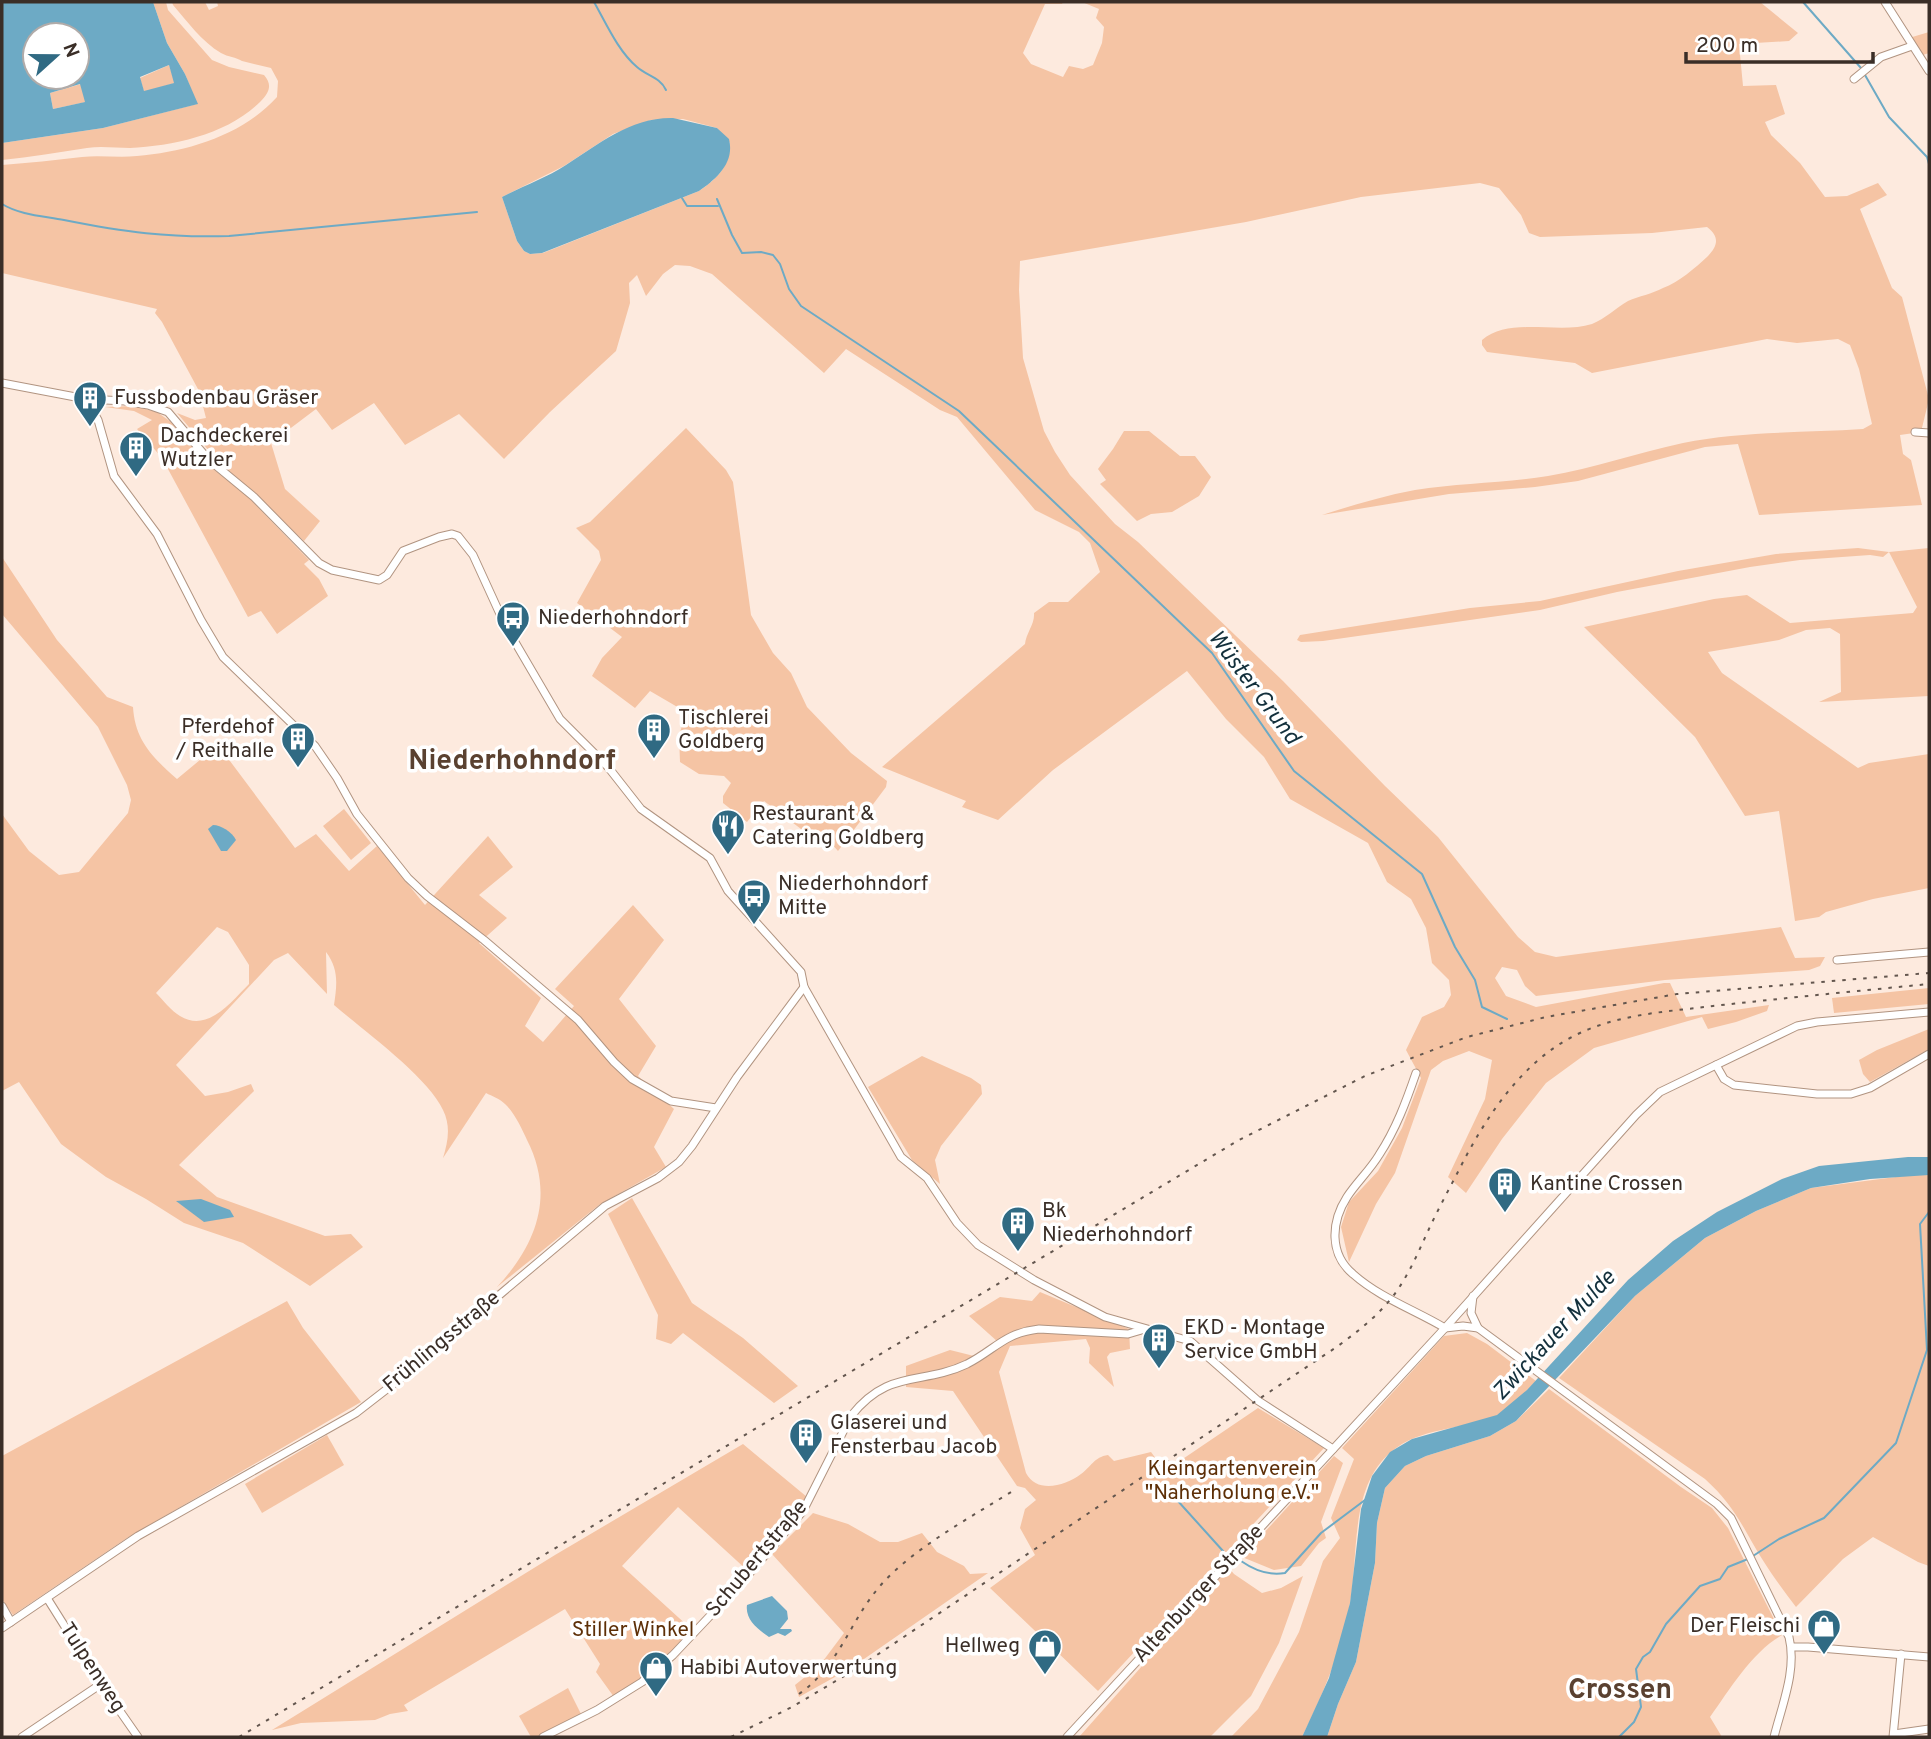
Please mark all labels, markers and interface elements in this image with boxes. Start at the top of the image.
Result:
north arrow [21,21,91,91]
scale bar [1686,21,1873,65]
text: 200 m [1696,33,1758,60]
text: N [56,40,84,61]
building icon: Fussbodenbau Gräser [71,379,109,428]
place label: Fussbodenbau Gräser [114,385,318,412]
place label: Dachdeckerei Wutzler [160,423,288,474]
building icon: Dachdeckerei Wutzler [117,429,155,478]
bus stop icon: Niederhohndorf [494,599,532,648]
place label: Niederhohndorf [538,605,688,632]
water label: Wüster Grund [1200,625,1306,752]
place label: Tischlerei Goldberg [678,705,769,756]
building icon: Tischlerei Goldberg [635,711,673,760]
place label: Pferdehof / Reithalle [175,714,274,765]
building icon: Pferdehof / Reithalle [279,720,317,769]
district label: Niederhohndorf [408,744,616,780]
place label: Restaurant & Catering Goldberg [752,801,924,852]
restaurant icon: Restaurant & Catering Goldberg [709,807,747,856]
place label: Niederhohndorf Mitte [778,871,928,922]
bus stop icon: Niederhohndorf Mitte [735,877,773,926]
building icon: Kantine Crossen [1486,1165,1524,1214]
place label: Kantine Crossen [1530,1171,1683,1198]
place label: Bk Niederhohndorf [1042,1198,1192,1249]
building icon: Bk Niederhohndorf [999,1204,1037,1253]
water label: Zwickauer Mulde [1487,1264,1624,1407]
street label: Frühlingsstraße [378,1285,506,1399]
place label: EKD - Montage Service GmbH [1184,1315,1325,1366]
building icon: EKD - Montage Service GmbH [1140,1321,1178,1370]
place label: Glaserei und Fensterbau Jacob [830,1410,997,1461]
building icon: Glaserei und Fensterbau Jacob [787,1416,825,1465]
park label: Kleingartenverein "Naherholung e.V." [1145,1456,1319,1507]
street label: Schubertstraße [700,1495,814,1623]
street label: Altenburger Straße [1128,1519,1270,1669]
shop icon: Der Fleischi [1805,1607,1843,1656]
place label: Der Fleischi [1690,1613,1800,1640]
park label: Stiller Winkel [572,1617,694,1644]
street label: Tulpenweg [53,1618,131,1718]
shop icon: Hellweg [1026,1627,1064,1676]
place label: Hellweg [945,1633,1020,1660]
shop icon: Habibi Autoverwertung [637,1649,675,1698]
place label: Habibi Autoverwertung [680,1655,897,1682]
district label: Crossen [1568,1673,1672,1709]

